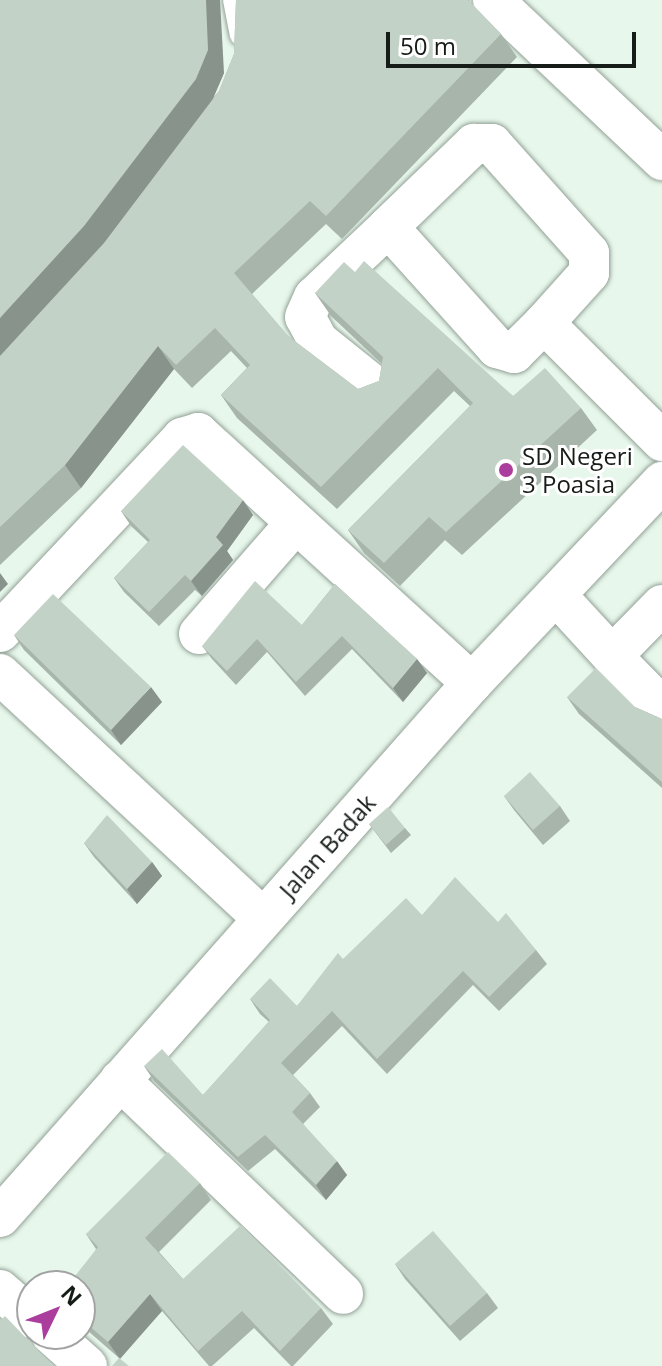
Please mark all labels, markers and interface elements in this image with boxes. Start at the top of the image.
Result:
scale bar [390,16,640,66]
text: 50 m [400,29,456,62]
place label: SD Negeri 3 Poasia [522,442,633,498]
marker: SD Negeri 3 Poasia [497,461,515,479]
street label: Jalan Badak [273,788,381,904]
north arrow [16,1270,96,1350]
text: N [55,1278,89,1312]

